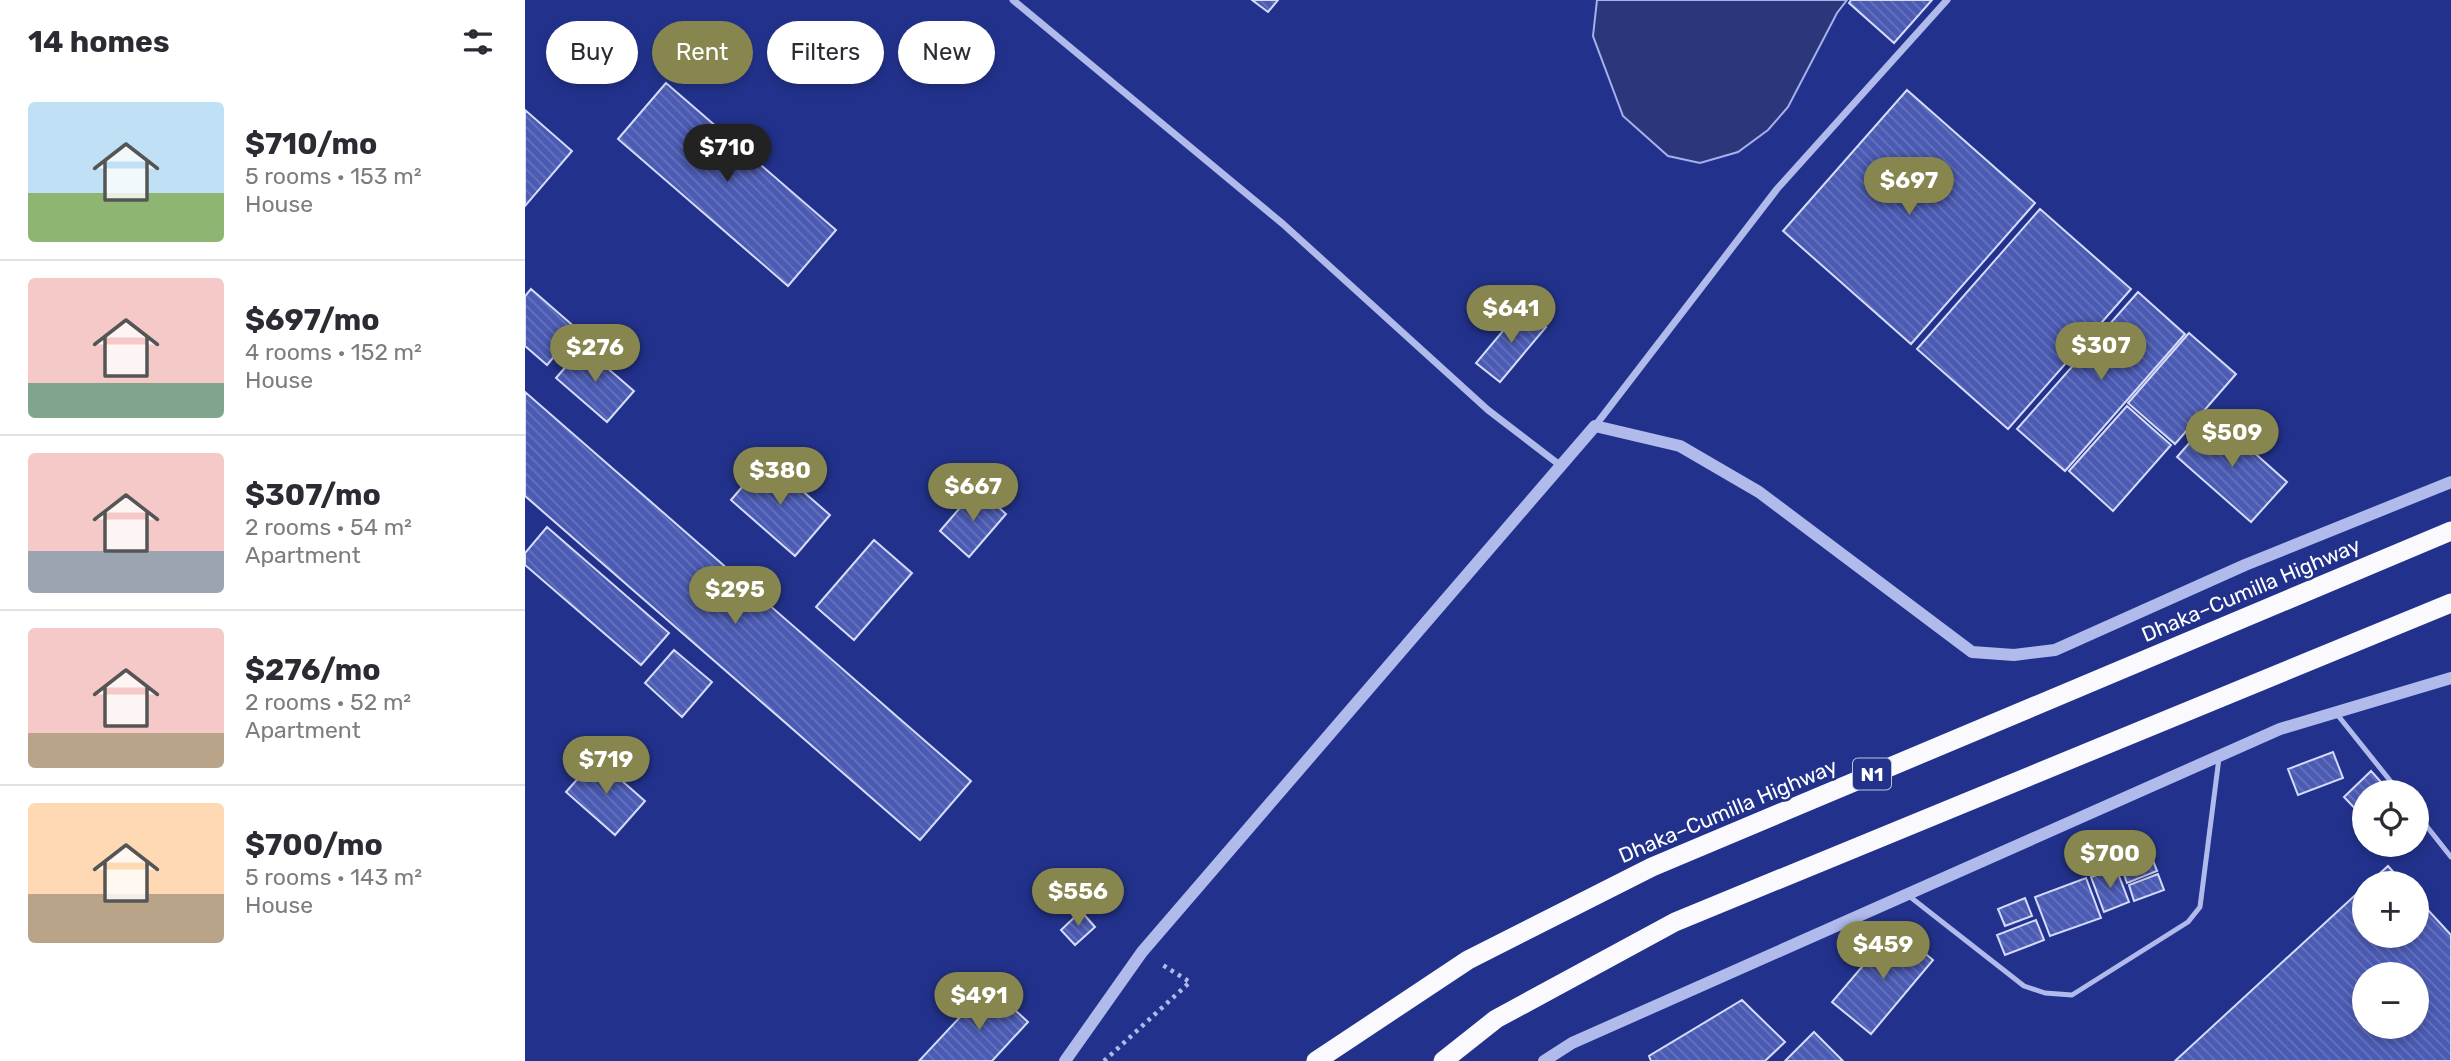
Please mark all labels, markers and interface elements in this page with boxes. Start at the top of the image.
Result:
chip: Buy [546,21,638,84]
chip: Rent [652,21,753,84]
chip: Filters [767,21,884,84]
chip: New [898,21,995,84]
icon: filters [459,23,497,61]
text: 14 homes [28,24,170,60]
pin: $710 [686,124,768,184]
text: $710/mo [245,126,377,162]
icon: home [84,130,168,214]
text: $710 [699,133,755,161]
pin: $697 [1868,158,1950,217]
text: 5 rooms · 153 m² [245,162,422,190]
text: $697 [1880,166,1938,194]
text: House [245,190,313,218]
pin: $641 [1470,286,1552,345]
text: $641 [1483,294,1539,322]
text: $697/mo [245,302,380,338]
icon: home [84,306,168,390]
pin: $307 [2060,322,2142,382]
pin: $276 [554,324,636,384]
text: $307 [2071,331,2131,359]
text: $276 [566,333,624,361]
text: 4 rooms · 152 m² [245,338,422,366]
text: House [245,366,313,394]
pin: $509 [2191,410,2273,469]
text: $509 [2202,418,2262,446]
pin: $380 [739,448,821,507]
text: $380 [749,456,811,484]
pin: $667 [932,463,1014,523]
text: $667 [944,472,1002,500]
text: $307/mo [245,477,381,513]
icon: home [84,481,168,565]
text: 2 rooms · 54 m² [245,513,412,541]
street label: Dhaka–Cumilla Highway [2138,532,2364,647]
text: Apartment [245,541,361,569]
pin: $295 [694,566,776,626]
text: $295 [705,575,765,603]
text: $276/mo [245,652,381,688]
icon: home [84,656,168,740]
text: 2 rooms · 52 m² [245,688,411,716]
text: Apartment [245,716,361,744]
pin: $719 [565,736,647,796]
text: $719 [579,745,633,773]
street label: Dhaka–Cumilla Highway [1615,753,1841,868]
road number: N1 [1853,758,1891,790]
map controls [2352,780,2429,1039]
button: locate [2352,780,2429,857]
text: $700/mo [245,827,383,863]
pin: $700 [2069,830,2151,890]
icon: home [84,831,168,915]
text: $700 [2080,839,2140,867]
text: 5 rooms · 143 m² [245,863,422,891]
pin: $556 [1037,869,1119,928]
button: + [2352,871,2429,948]
text: $556 [1048,877,1108,905]
text: House [245,891,313,919]
pin: $459 [1842,922,1924,981]
text: $459 [1853,930,1913,958]
button: − [2352,962,2429,1039]
pin: $491 [938,972,1020,1032]
text: $491 [950,981,1008,1009]

